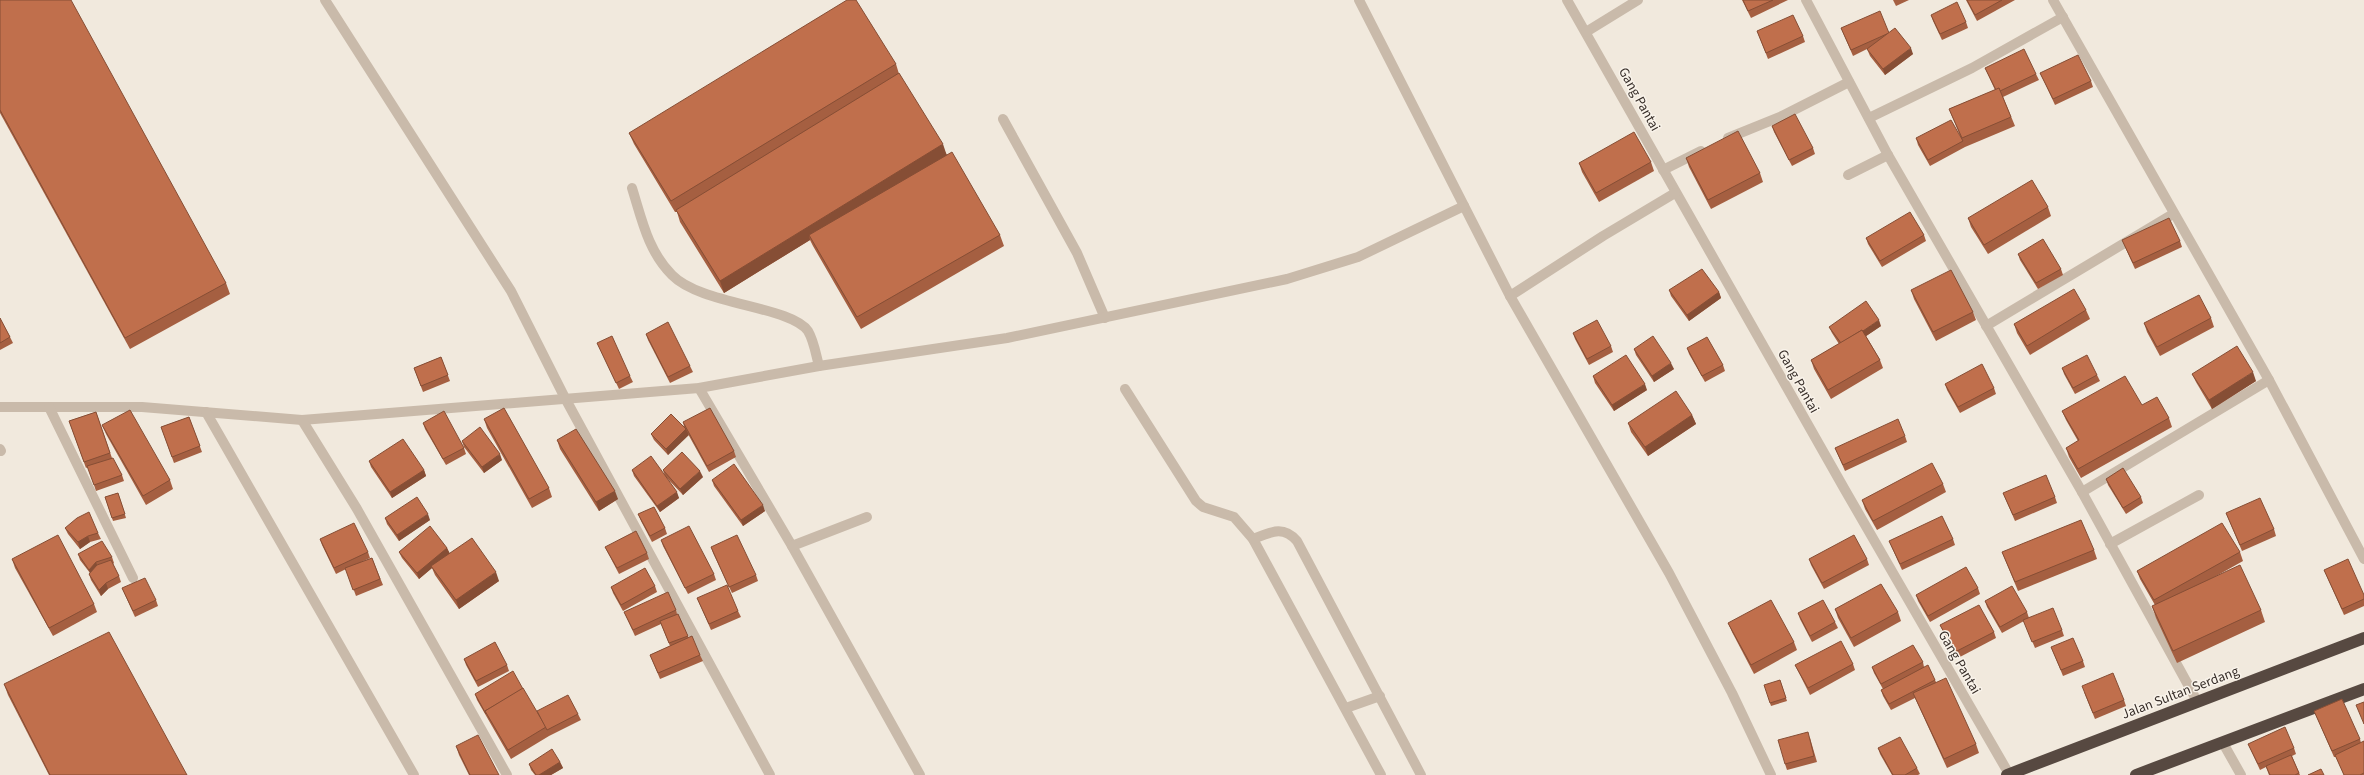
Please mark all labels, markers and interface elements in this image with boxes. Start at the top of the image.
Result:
street label: Gang Pantai [1613,64,1665,135]
street label: Gang Pantai [1772,346,1824,417]
street label: Gang Pantai [1933,627,1985,698]
street label: Jalan Sultan Serdang [2119,661,2242,725]

